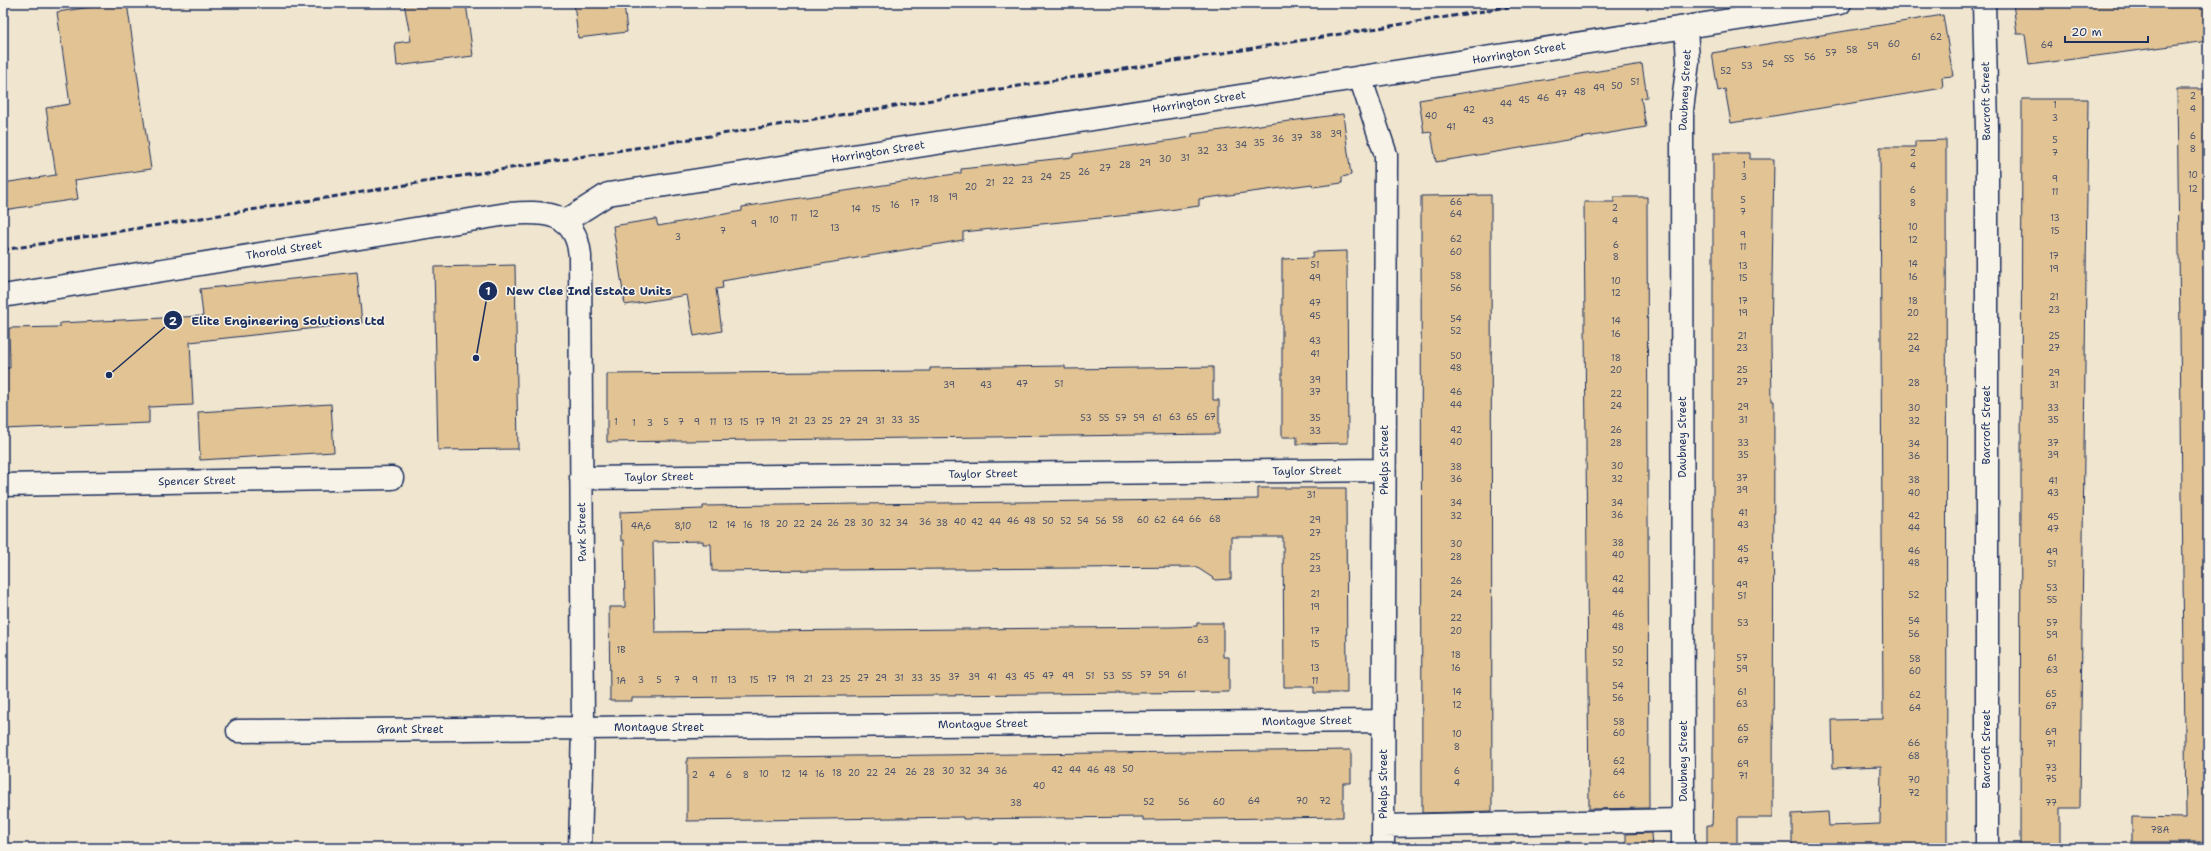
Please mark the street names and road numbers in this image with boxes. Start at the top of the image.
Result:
street label: Harrington Street [1471,38,1567,68]
street label: Daubney Street [1675,49,1695,131]
street label: Barcroft Street [1978,61,1994,141]
street label: Harrington Street [1151,87,1247,117]
street label: Harrington Street [830,137,926,167]
street label: Thorold Street [245,237,323,263]
street label: Barcroft Street [1979,385,1994,464]
street label: Daubney Street [1675,396,1690,478]
street label: Phelps Street [1377,425,1392,495]
street label: Taylor Street [1272,463,1342,479]
street label: Taylor Street [948,466,1018,482]
street label: Taylor Street [624,469,694,485]
street label: Spencer Street [158,473,236,489]
street label: Park Street [574,502,590,562]
street label: Barcroft Street [1979,709,1994,788]
street label: Montague Street [1262,713,1352,729]
street label: Montague Street [938,716,1028,732]
street label: Montague Street [614,720,704,735]
street label: Daubney Street [1676,720,1691,802]
street label: Grant Street [376,722,444,737]
street label: Phelps Street [1376,749,1391,819]

